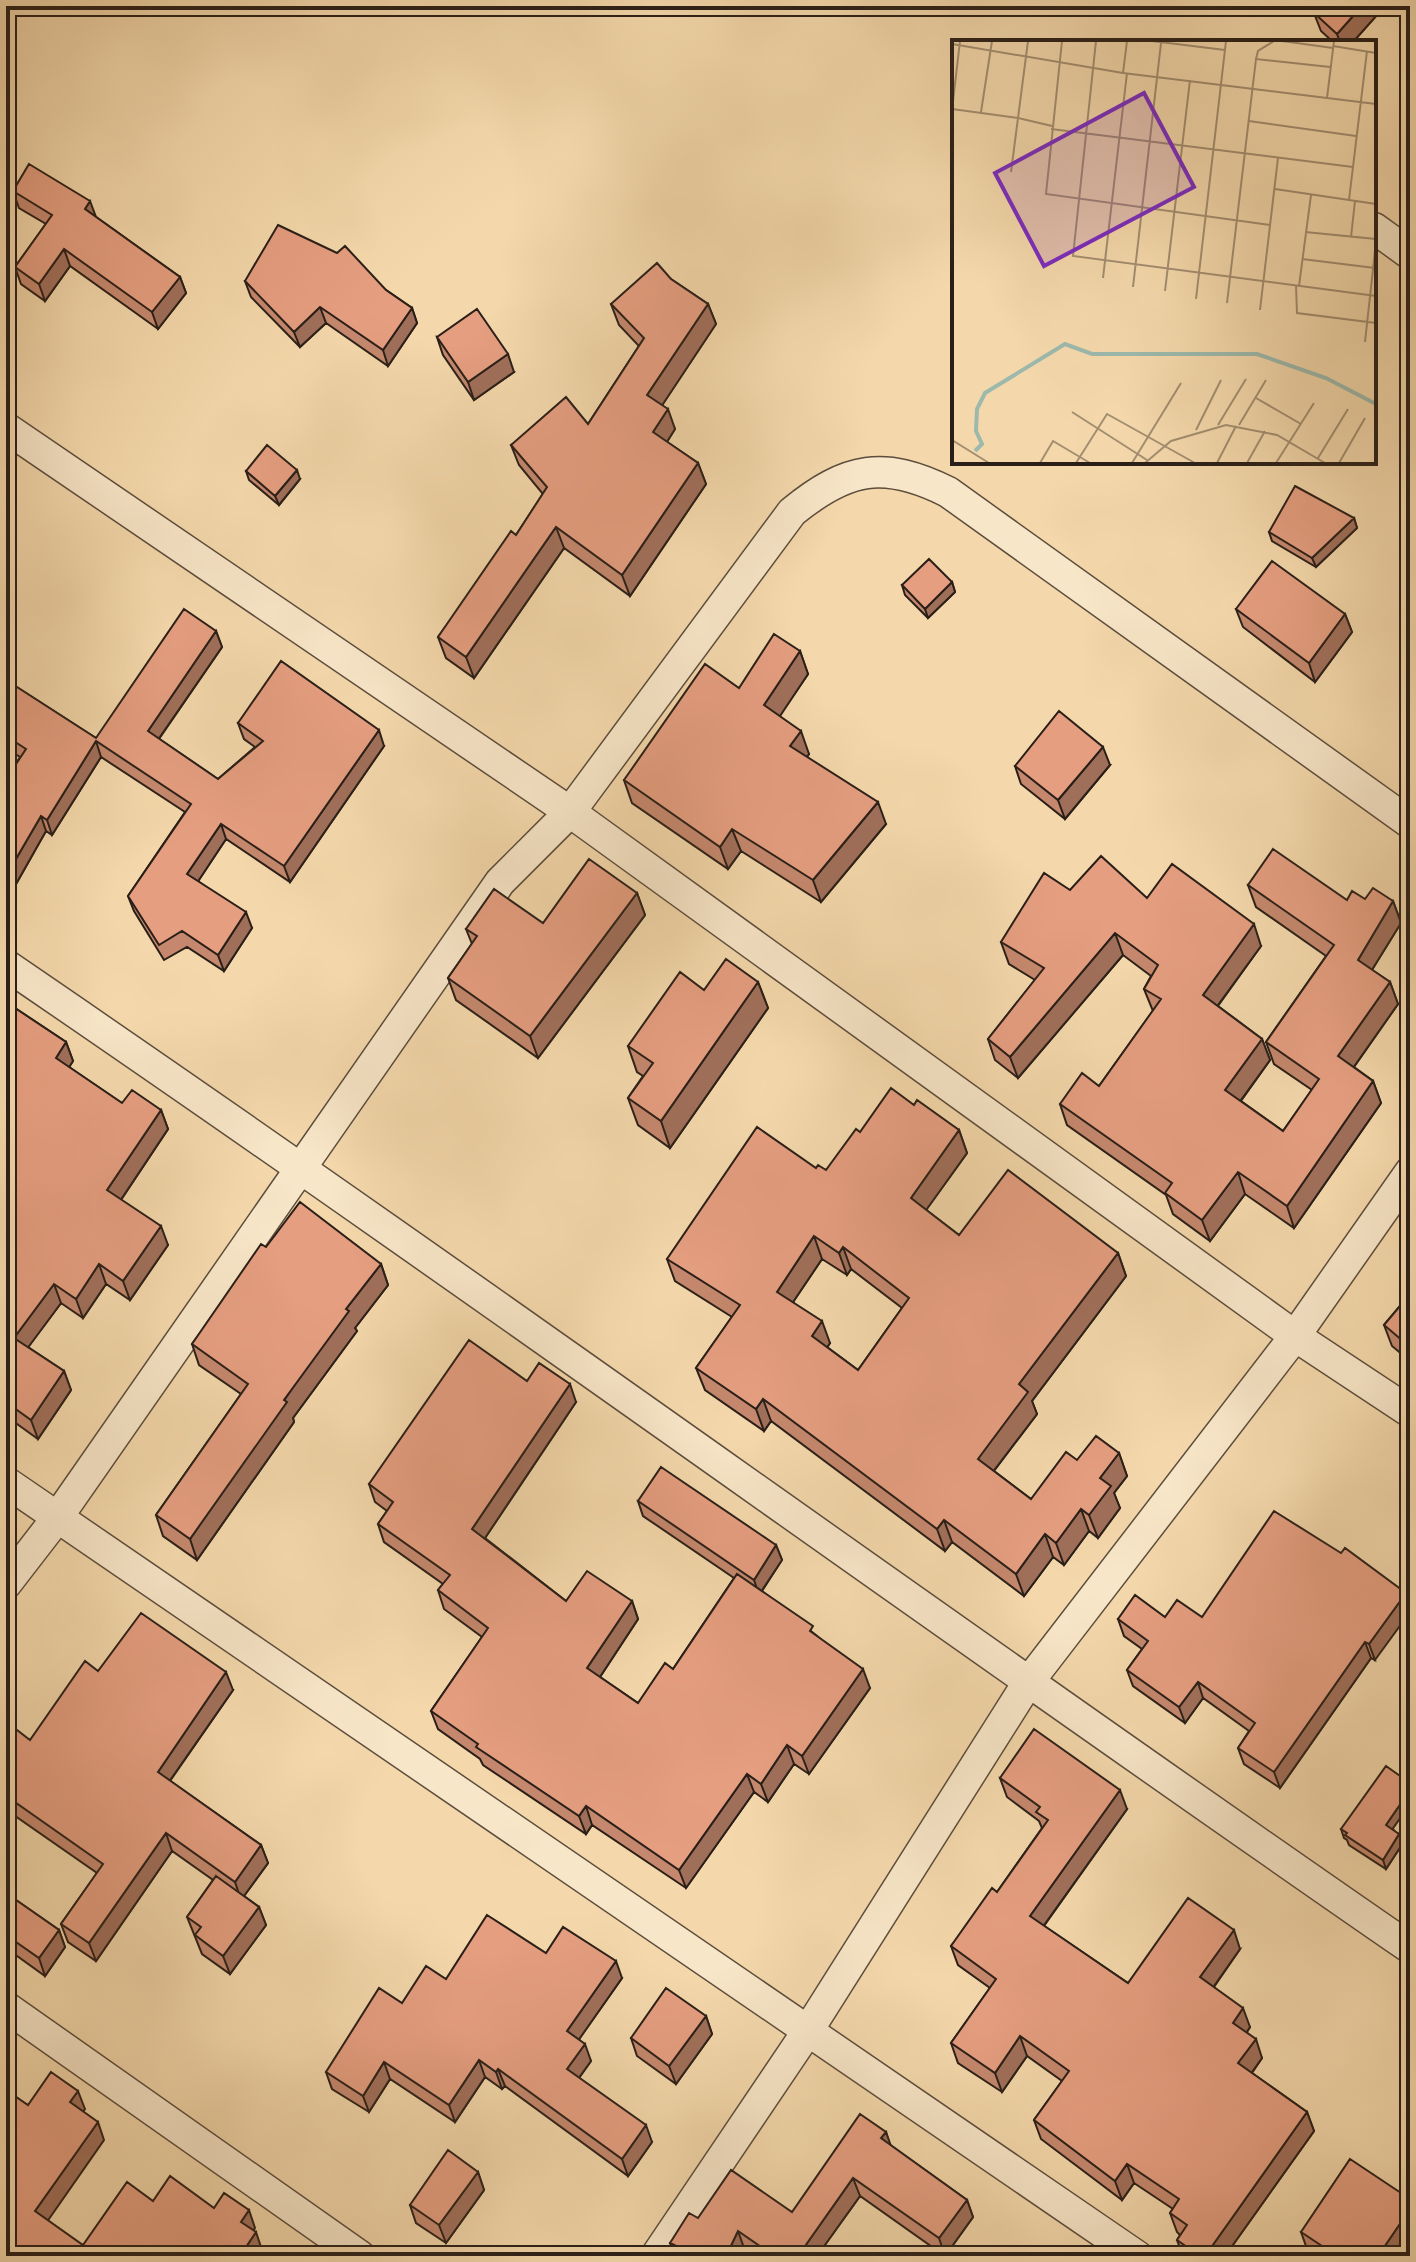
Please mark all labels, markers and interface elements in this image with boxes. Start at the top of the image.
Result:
inset map [952,40,1376,464]

